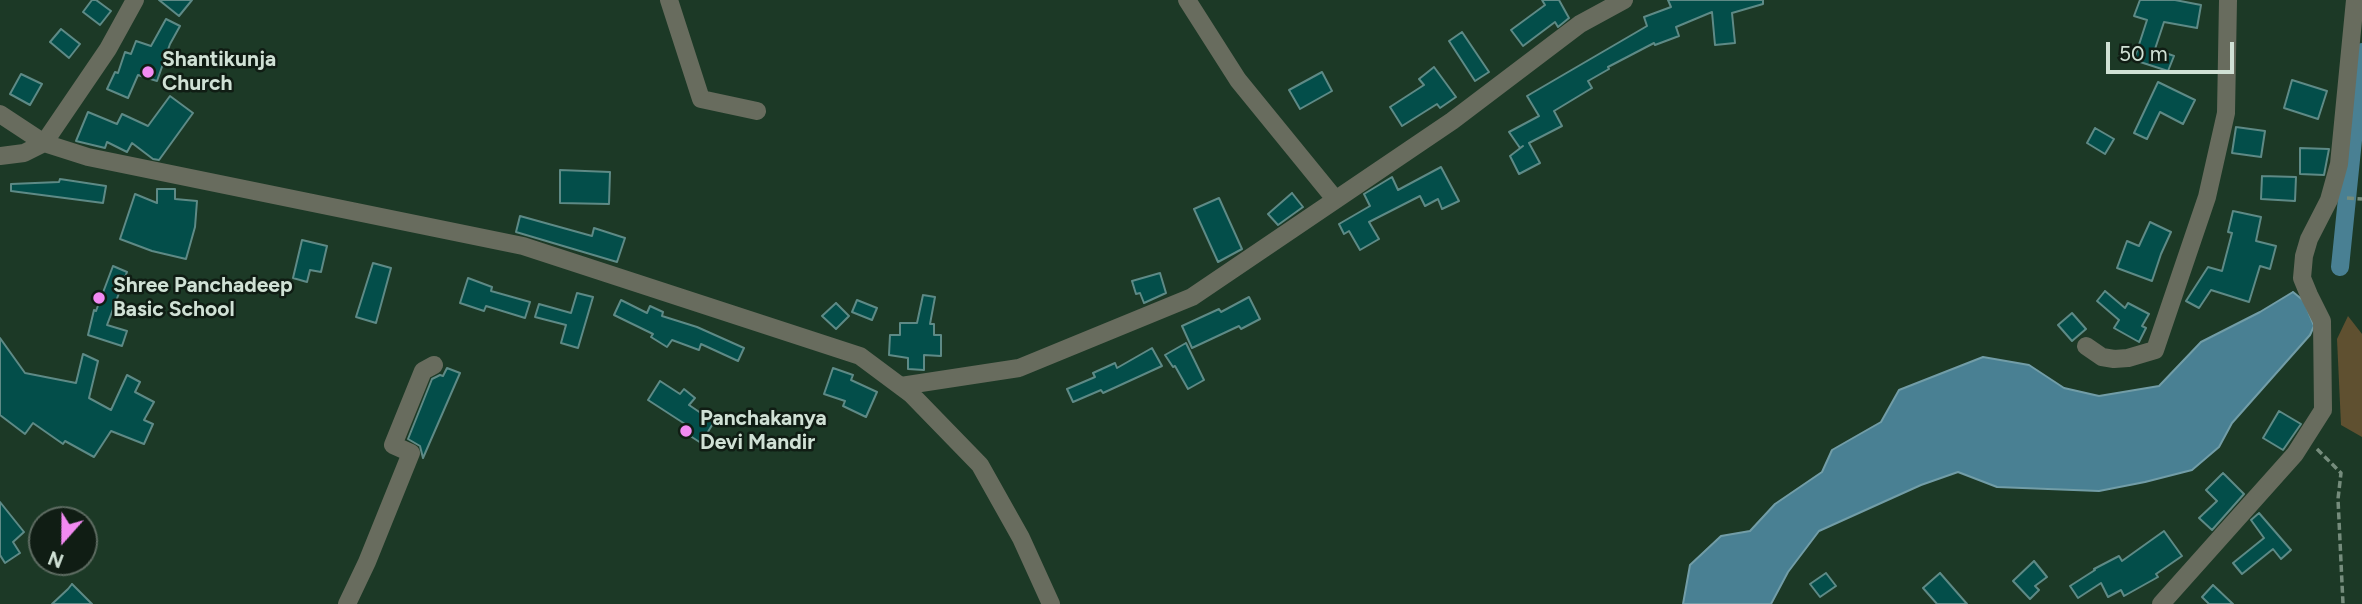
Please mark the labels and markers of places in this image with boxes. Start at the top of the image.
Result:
place label: Shantikunja Church [162,47,276,97]
marker: Shantikunja Church [140,64,156,80]
place label: Shree Panchadeep Basic School [113,273,293,323]
marker: Shree Panchadeep Basic School [91,290,107,306]
place label: Panchakanya Devi Mandir [700,406,827,456]
marker: Panchakanya Devi Mandir [678,423,694,439]

